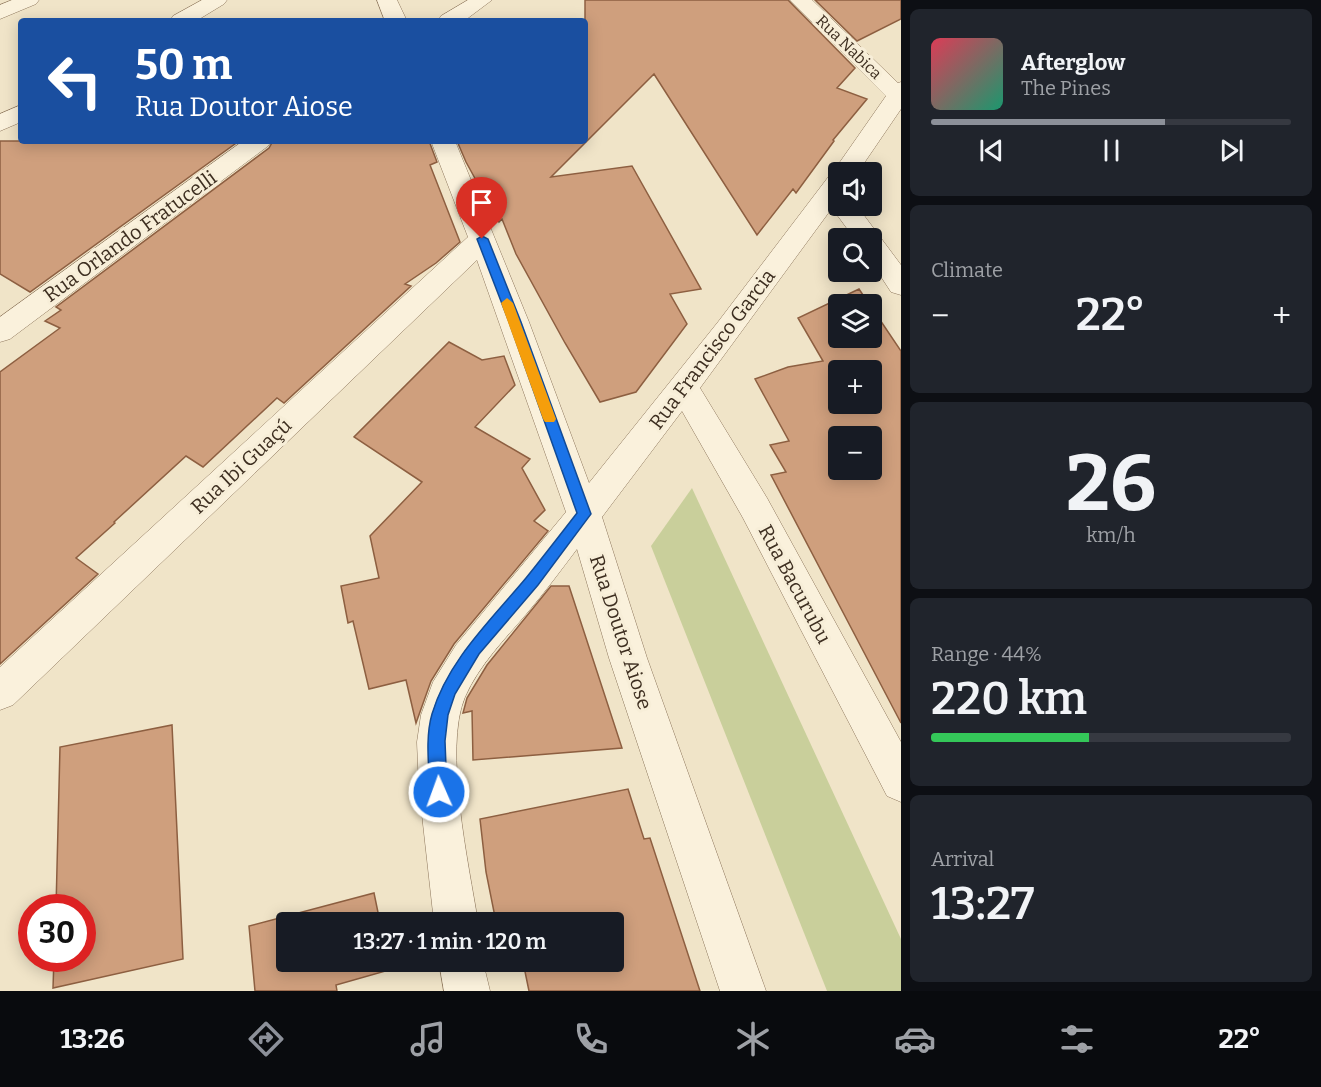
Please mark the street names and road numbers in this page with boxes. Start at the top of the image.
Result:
street label: Rua Nabica [812,11,886,83]
street label: Rua Orlando Fratucelli [39,165,221,307]
street label: Rua Francisco Garcia [644,264,780,434]
street label: Rua Ibi Guaçú [186,413,296,519]
street label: Rua Bacurubu [754,521,836,647]
street label: Rua Doutor Aiose [585,552,657,712]

